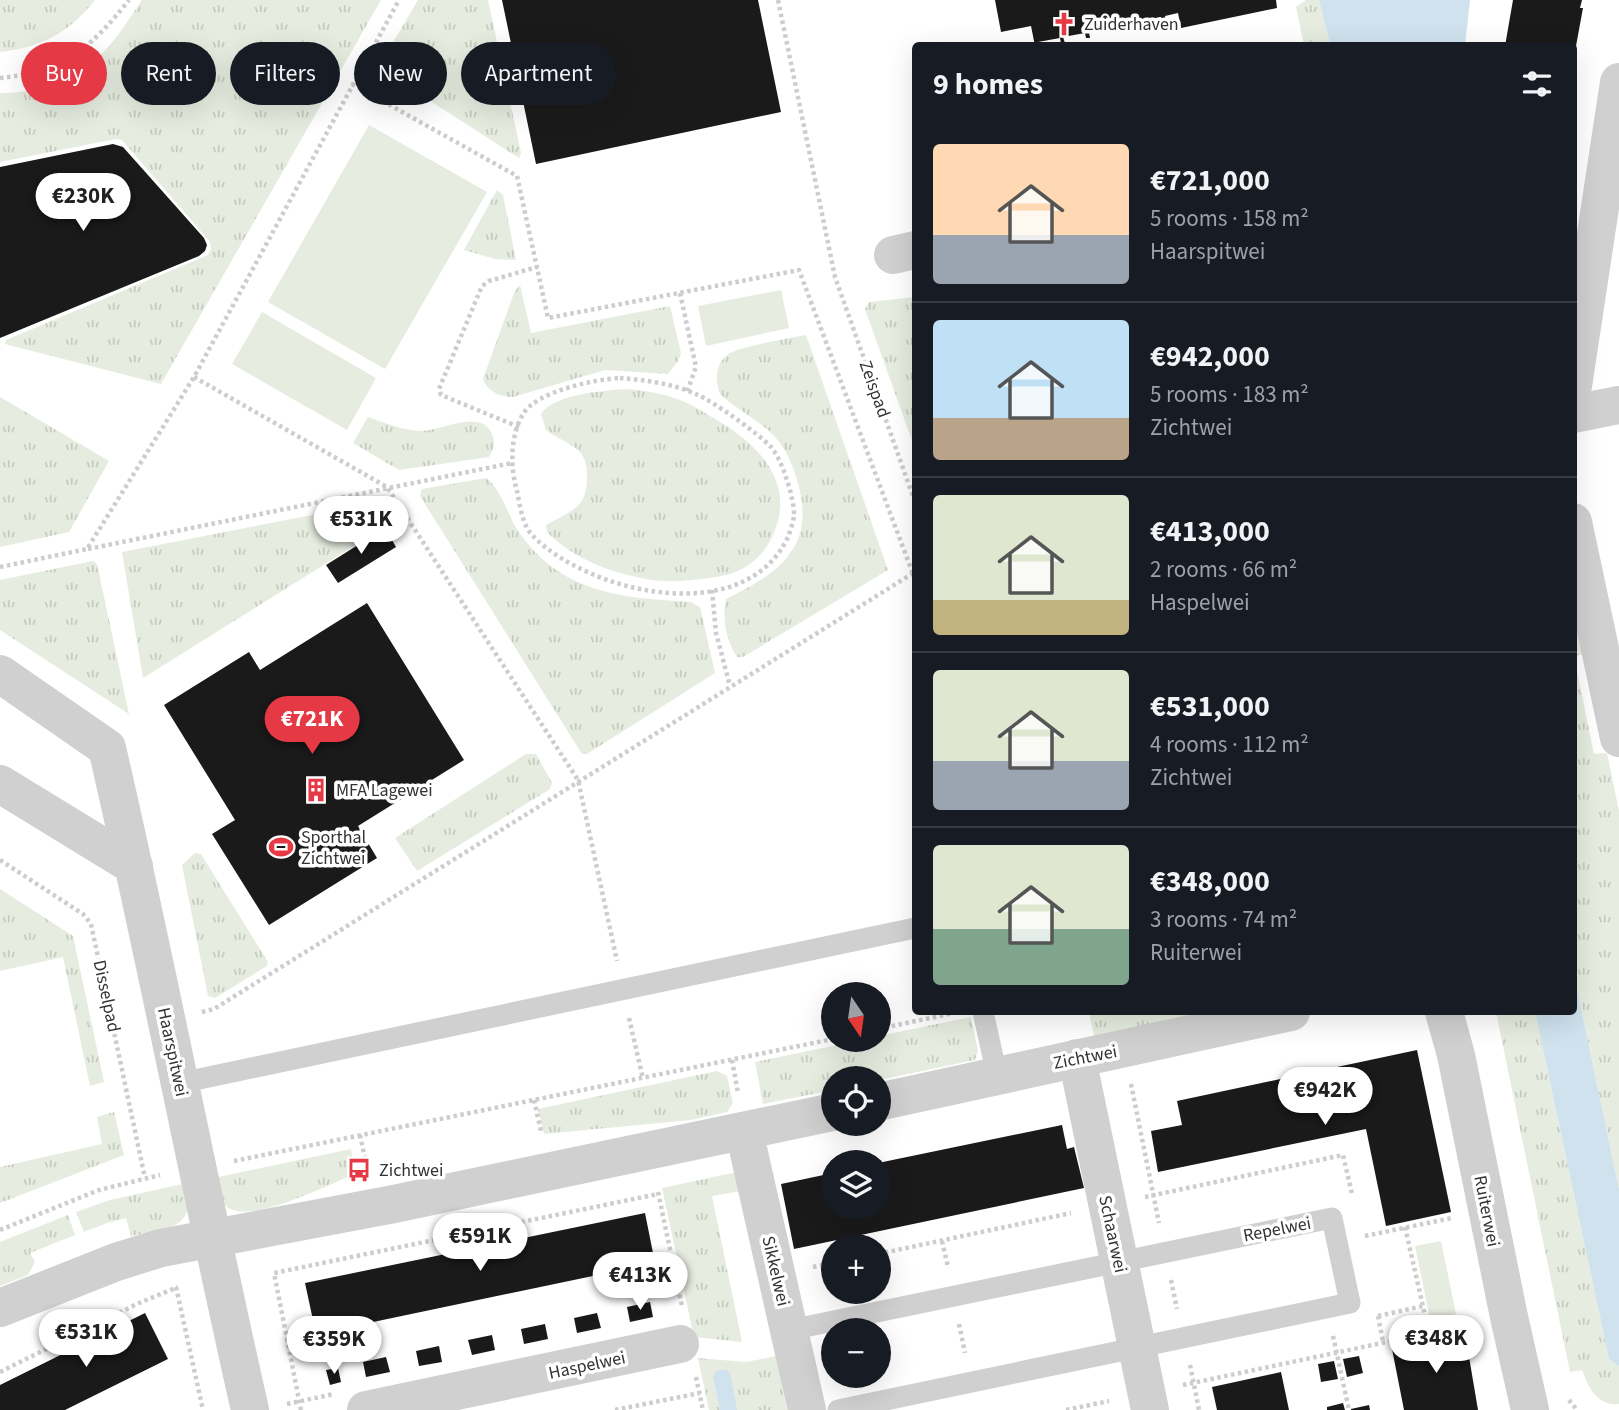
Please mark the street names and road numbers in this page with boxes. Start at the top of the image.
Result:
street label: Zeispad [853,357,896,421]
street label: Disselpad [87,958,126,1034]
street label: Haarspitwei [151,1005,194,1099]
street label: Zichtwei [1051,1039,1119,1076]
street label: Ruiterwei [1467,1173,1506,1249]
street label: Schaarwei [1092,1193,1133,1275]
street label: Repelwei [1241,1211,1313,1248]
street label: Sikkelwei [755,1234,796,1309]
street label: Haspelwei [546,1345,628,1386]

